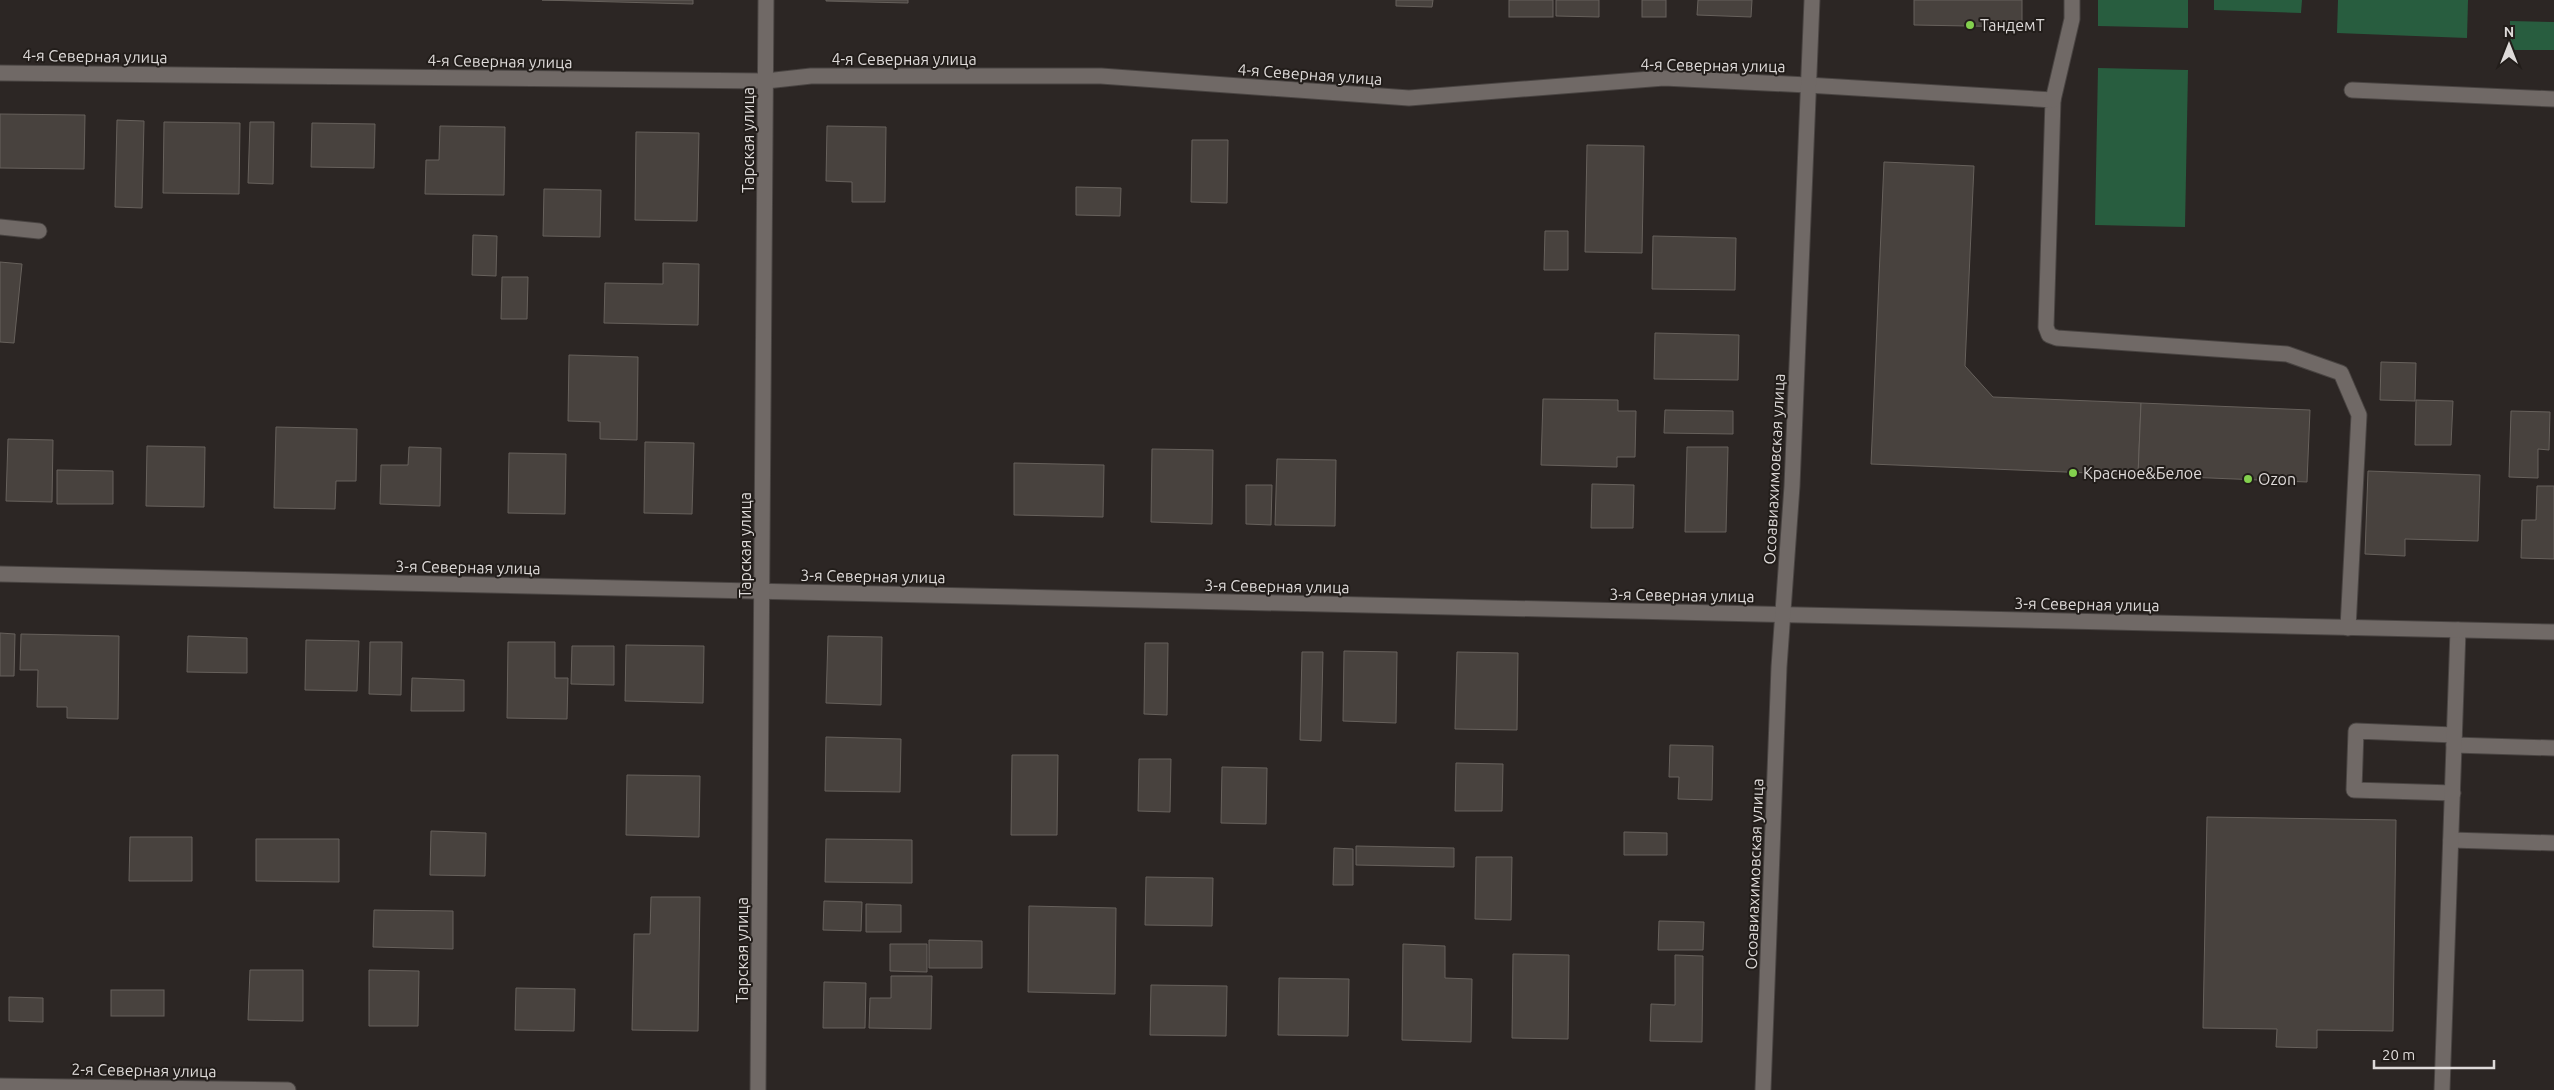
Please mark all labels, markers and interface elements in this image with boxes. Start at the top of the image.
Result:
place label: ТандемТ [1980,16,2045,34]
marker: ТандемТ [1964,19,1976,31]
north arrow [2484,20,2534,70]
text: N [2504,24,2514,40]
street label: 4-я Северная улица [22,46,168,66]
street label: 4-я Северная улица [831,50,977,68]
street label: 4-я Северная улица [427,51,573,71]
street label: 4-я Северная улица [1640,55,1786,75]
street label: 4-я Северная улица [1237,60,1383,88]
street label: Тарская улица [739,87,757,193]
street label: Осоавиахимовская улица [1760,373,1788,565]
place label: Красное&Белое [2083,464,2202,482]
marker: Красное&Белое [2067,467,2079,479]
place label: Ozon [2258,470,2296,488]
marker: Ozon [2242,473,2254,485]
street label: Тарская улица [736,492,754,598]
street label: 3-я Северная улица [395,557,541,577]
street label: 3-я Северная улица [800,566,946,586]
street label: 3-я Северная улица [1204,576,1350,596]
street label: 3-я Северная улица [1609,585,1755,605]
street label: 3-я Северная улица [2014,594,2160,614]
street label: Осоавиахимовская улица [1742,778,1766,970]
street label: Тарская улица [733,897,751,1003]
scale bar [2374,1038,2494,1070]
text: 20 m [2382,1046,2415,1063]
street label: 2-я Северная улица [71,1060,217,1080]

